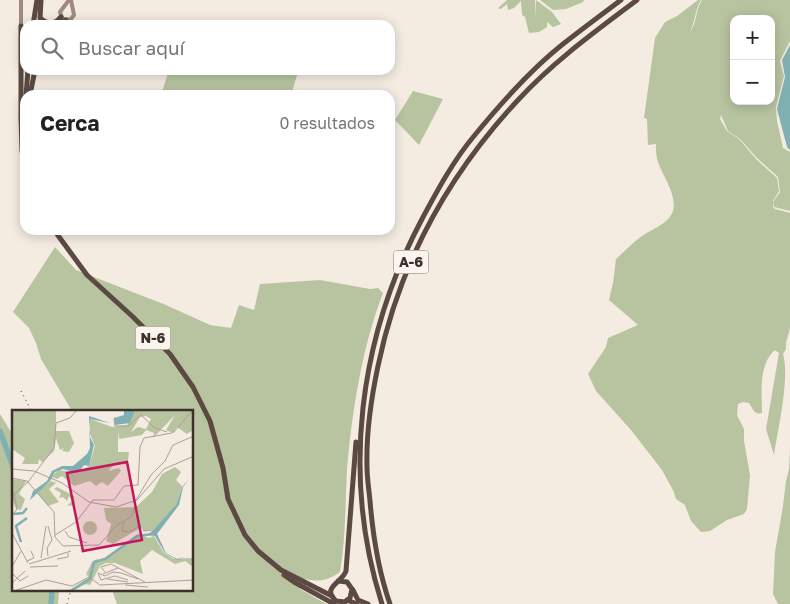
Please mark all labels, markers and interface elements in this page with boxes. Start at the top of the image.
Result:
map controls [730,15,775,105]
button: + [730,15,775,60]
search box [20,20,395,75]
icon: search [38,34,66,62]
text: Buscar aquí [78,36,185,59]
button: − [730,60,775,105]
text: Cerca [40,110,99,136]
text: 0 resultados [279,113,375,133]
road number: A-6 [394,250,428,274]
road number: N-6 [136,326,170,349]
inset map [12,410,194,592]

